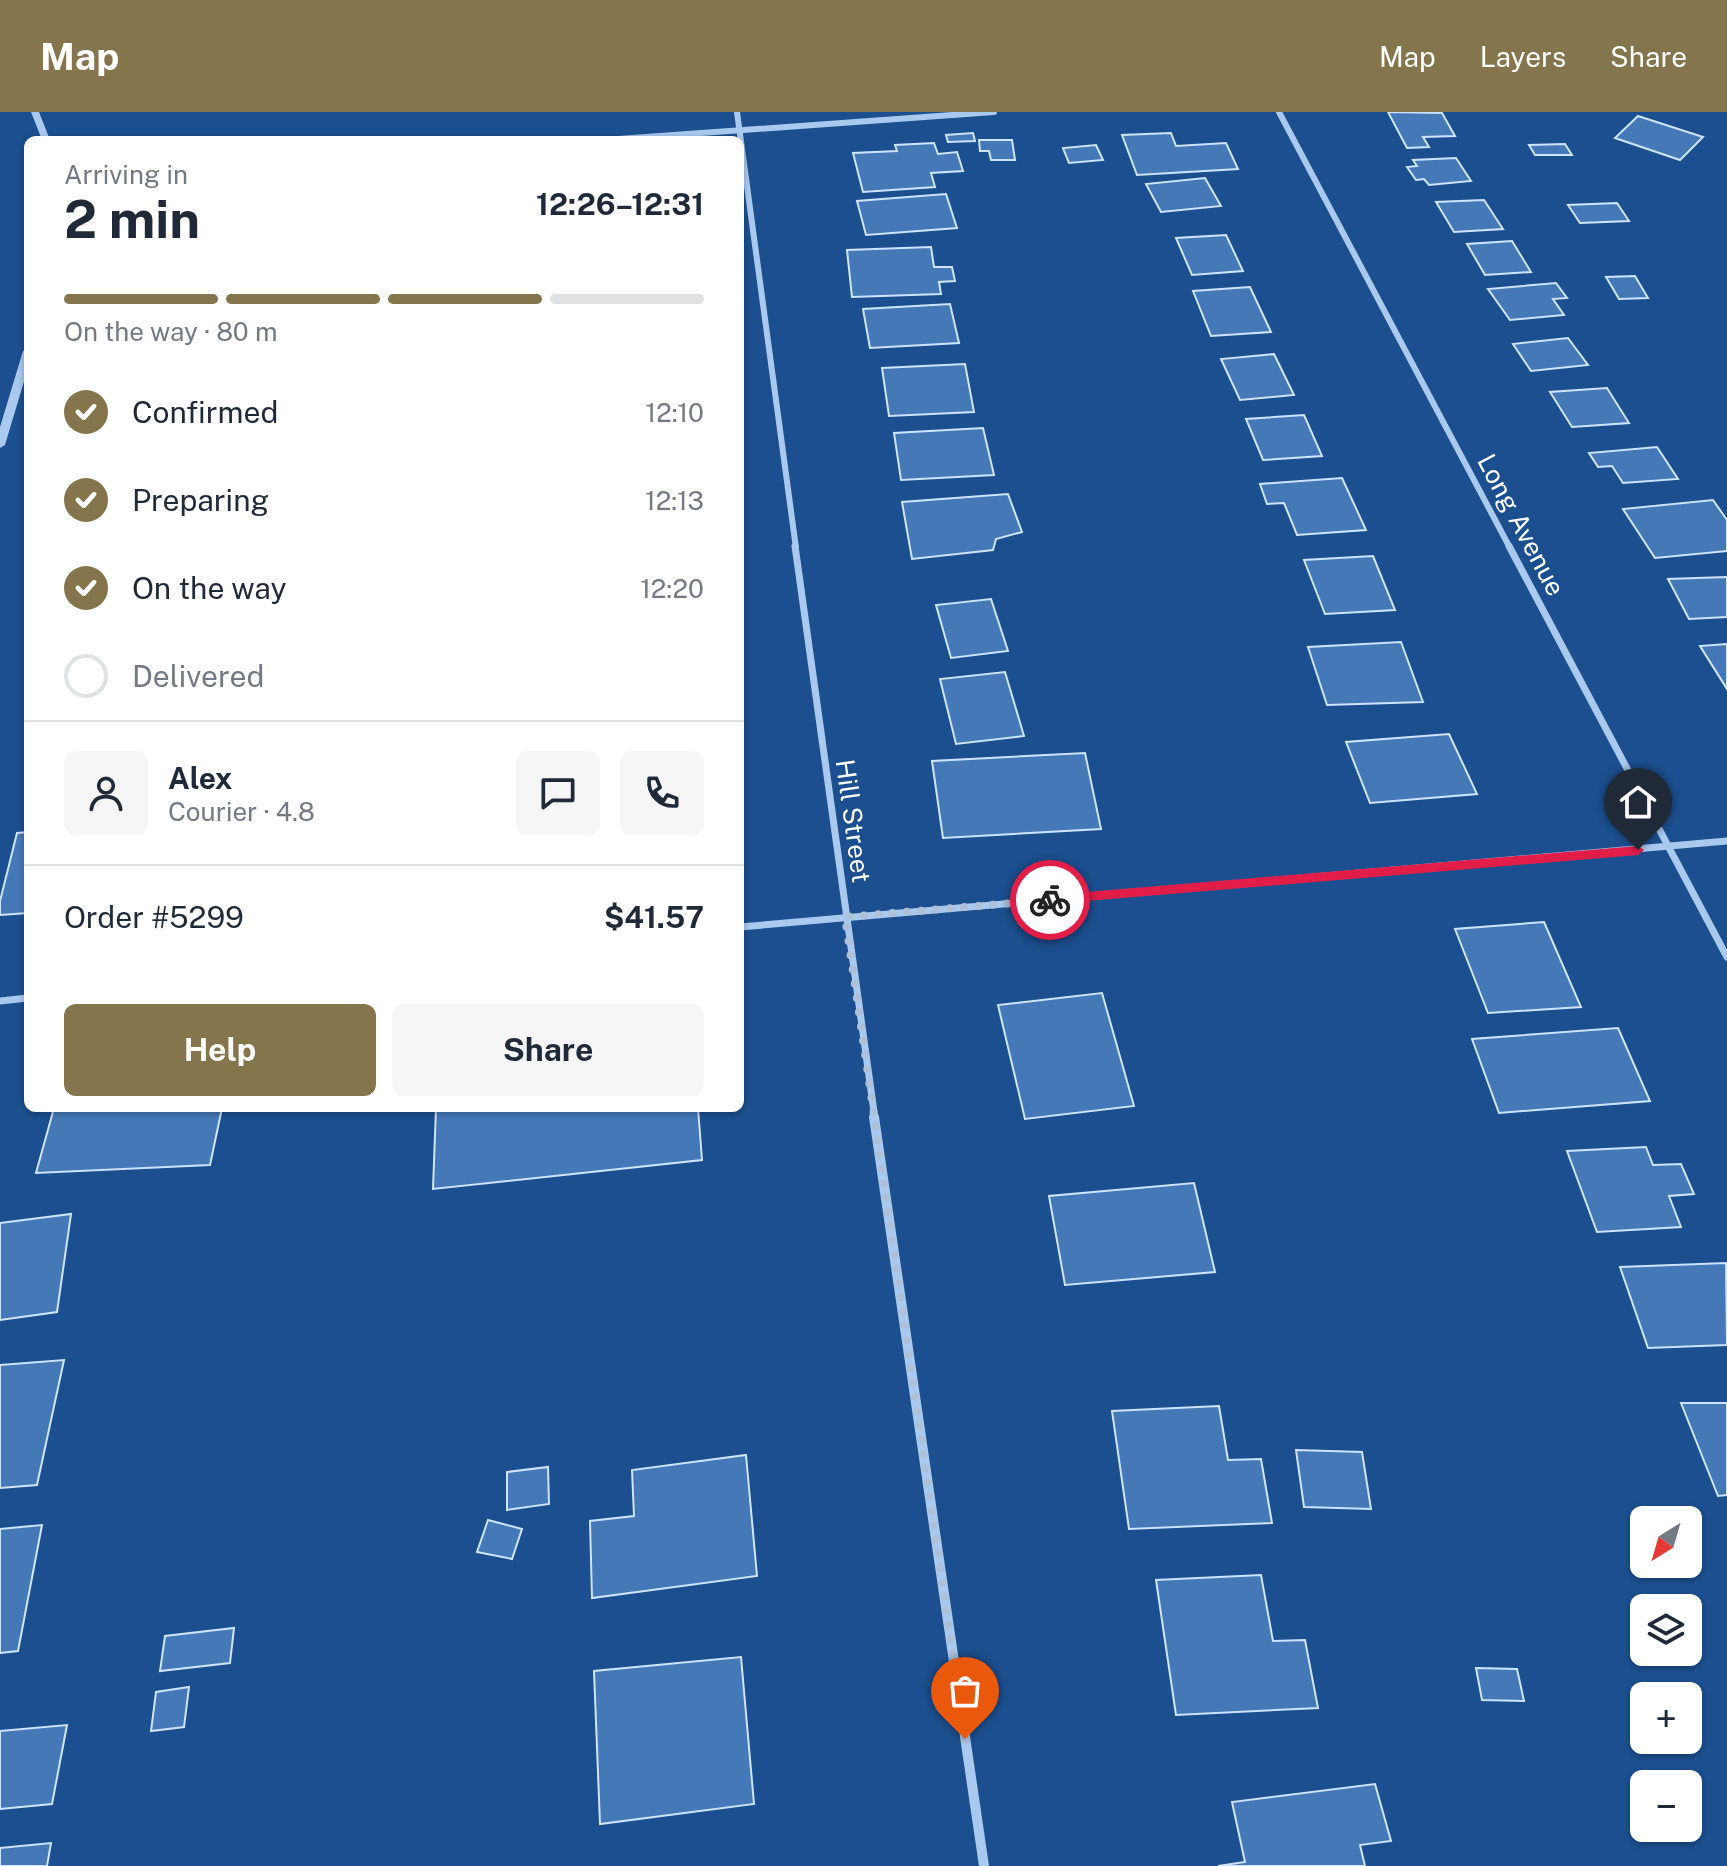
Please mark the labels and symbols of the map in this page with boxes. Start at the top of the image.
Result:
street label: Long Avenue [1471,449,1572,601]
street label: Hill Street [830,757,877,885]
pin [1604,768,1672,850]
courier [1010,860,1090,940]
north arrow [1630,1506,1702,1578]
pin [931,1657,999,1739]

